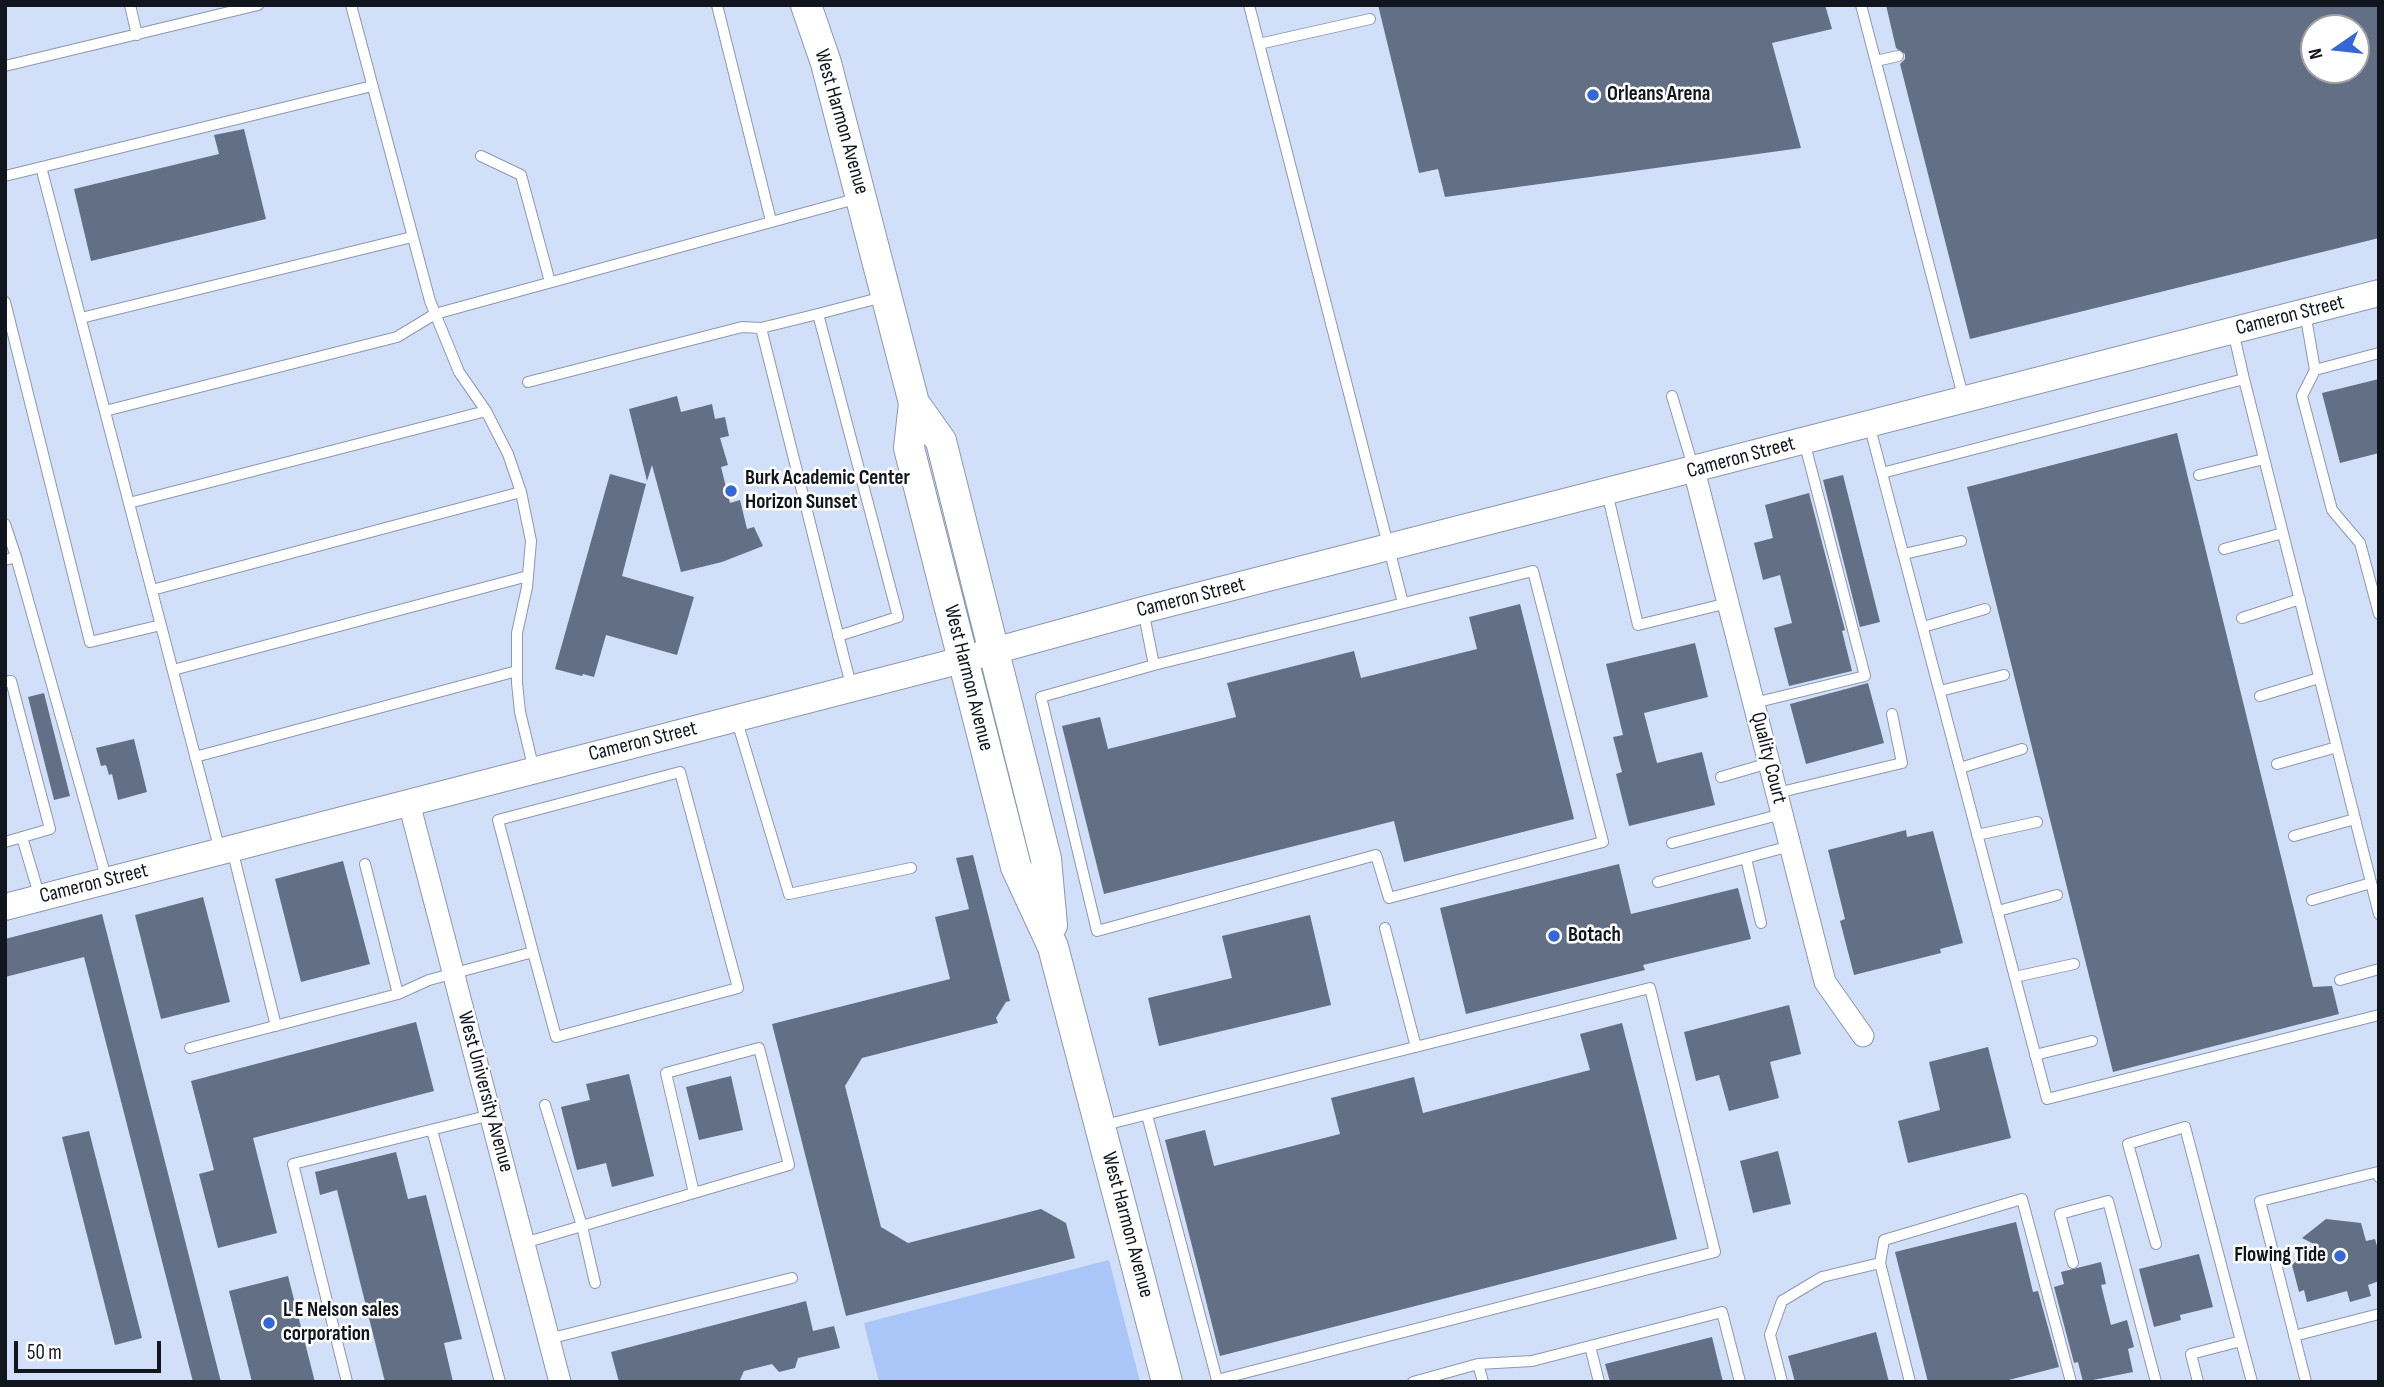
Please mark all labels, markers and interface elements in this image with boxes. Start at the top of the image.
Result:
north arrow [2300,14,2370,84]
text: N [2304,46,2328,61]
street label: West Harmon Avenue [808,47,874,197]
place label: Orleans Arena [1607,82,1710,108]
marker: Orleans Arena [1585,87,1601,103]
street label: Cameron Street [2233,290,2347,342]
street label: Cameron Street [1684,431,1798,485]
place label: Burk Academic Center Horizon Sunset [745,466,910,516]
marker: Burk Academic Center Horizon Sunset [723,483,739,499]
street label: Cameron Street [1134,572,1248,624]
street label: West Harmon Avenue [938,602,998,754]
street label: Quality Court [1744,710,1792,806]
street label: Cameron Street [586,716,700,768]
street label: Cameron Street [37,858,151,910]
place label: Botach [1568,923,1621,949]
marker: Botach [1546,928,1562,944]
street label: West University Avenue [451,1009,519,1175]
street label: West Harmon Avenue [1095,1149,1159,1301]
place label: Flowing Tide [2234,1243,2326,1269]
marker: Flowing Tide [2332,1248,2348,1264]
place label: L E Nelson sales corporation [283,1298,399,1348]
marker: L E Nelson sales corporation [261,1315,277,1331]
scale bar [18,1328,164,1372]
text: 50 m [27,1340,62,1365]

